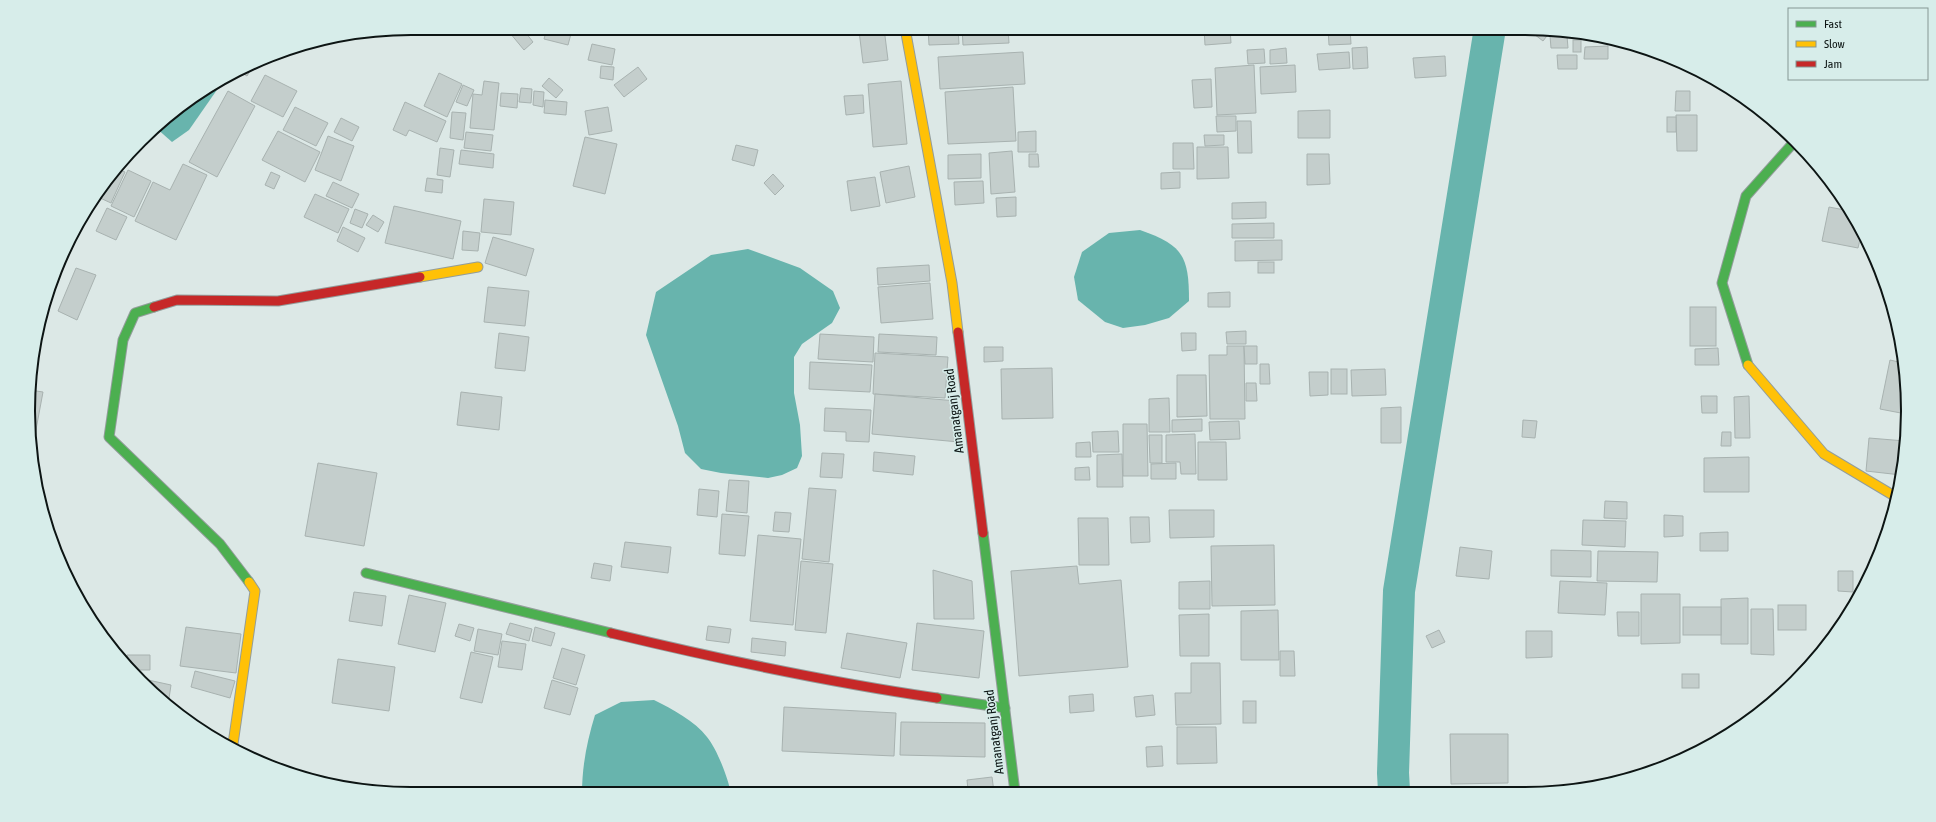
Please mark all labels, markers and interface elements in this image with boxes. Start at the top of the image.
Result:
legend [1788,8,1928,80]
text: Fast [1824,17,1842,31]
text: Slow [1824,37,1845,51]
text: Jam [1824,57,1842,71]
street label: Amanatganj Road [941,368,967,454]
street label: Amanatganj Road [981,689,1007,775]

